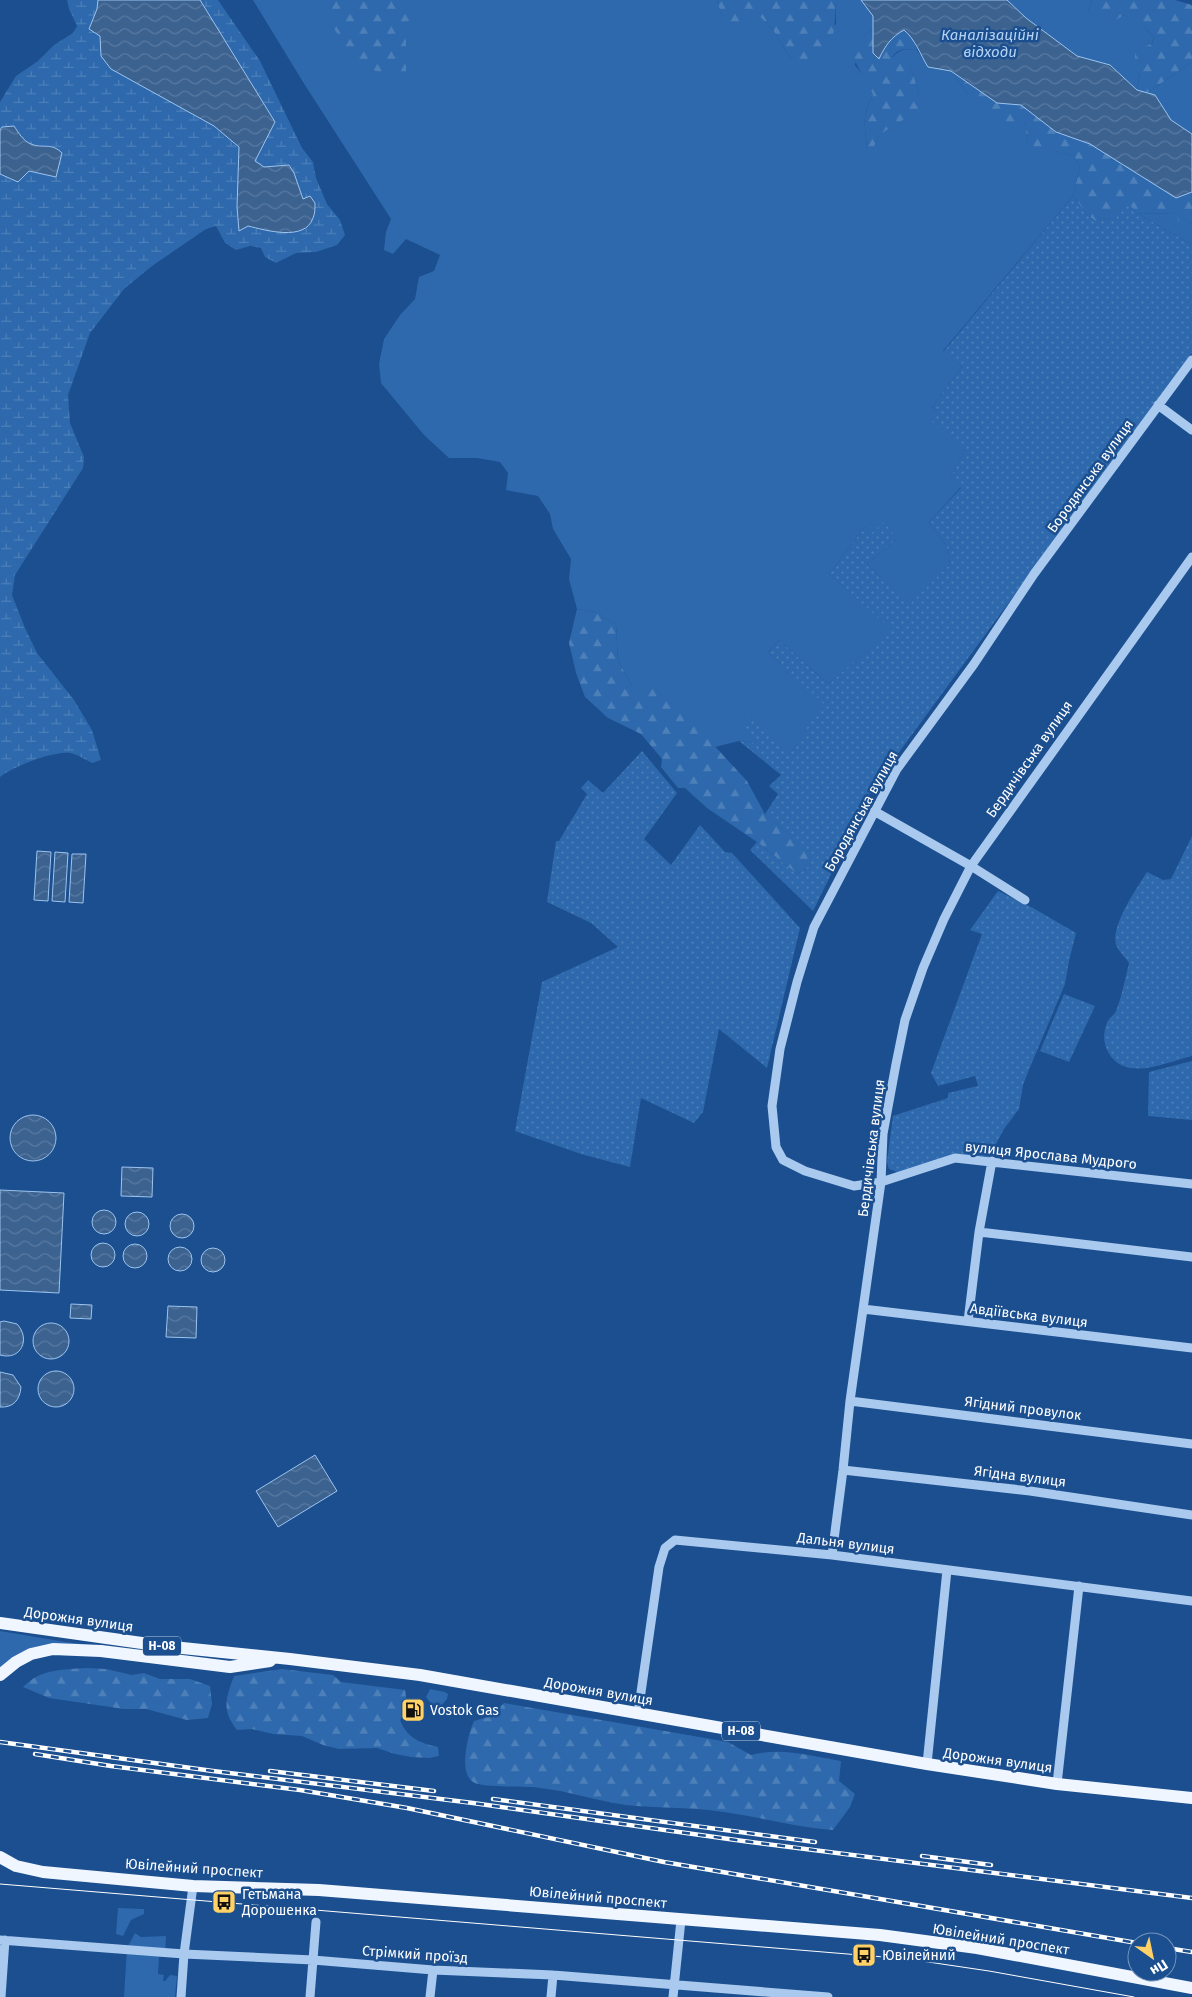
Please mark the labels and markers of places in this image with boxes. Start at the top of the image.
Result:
fuel station icon: Vostok Gas [400,1697,426,1723]
place label: Vostok Gas [430,1702,499,1719]
place label: Гетьмана Дорошенка [241,1886,317,1919]
bus stop icon: Гетьмана Дорошенка [211,1889,237,1915]
bus stop icon: Ювілейний [851,1942,877,1968]
place label: Ювілейний [882,1947,956,1964]

